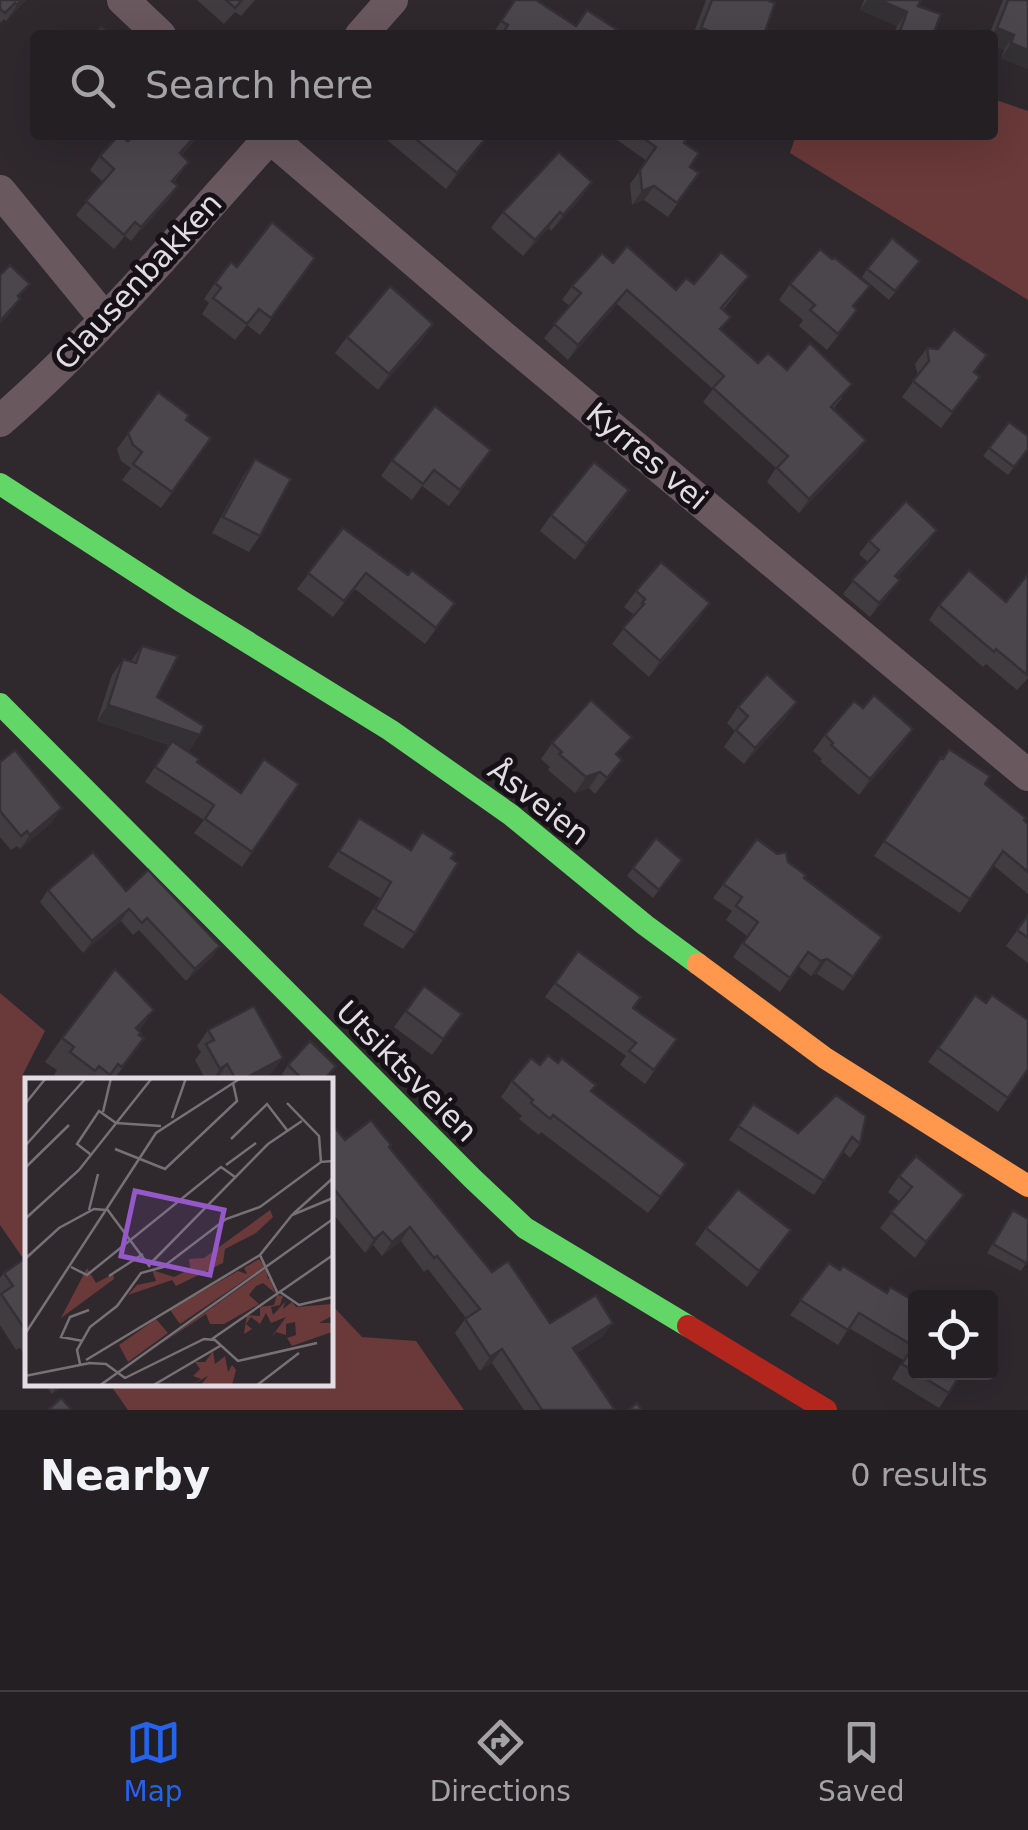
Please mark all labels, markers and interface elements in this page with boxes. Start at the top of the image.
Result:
search box [30,30,998,140]
icon: search [65,58,120,113]
text: Search here [145,63,373,107]
street label: Clausenbakken [47,186,229,376]
street label: Kyrres vei [579,395,715,517]
street label: Åsveien [482,752,596,852]
street label: Utsiktsveien [329,993,485,1149]
inset map [25,1078,332,1385]
map controls [908,1290,998,1380]
button: locate [908,1290,998,1380]
text: Nearby [40,1451,210,1500]
text: 0 results [850,1456,988,1494]
tab: Map [124,1715,183,1808]
tab: Directions [430,1715,571,1808]
tab: Saved [818,1715,904,1808]

